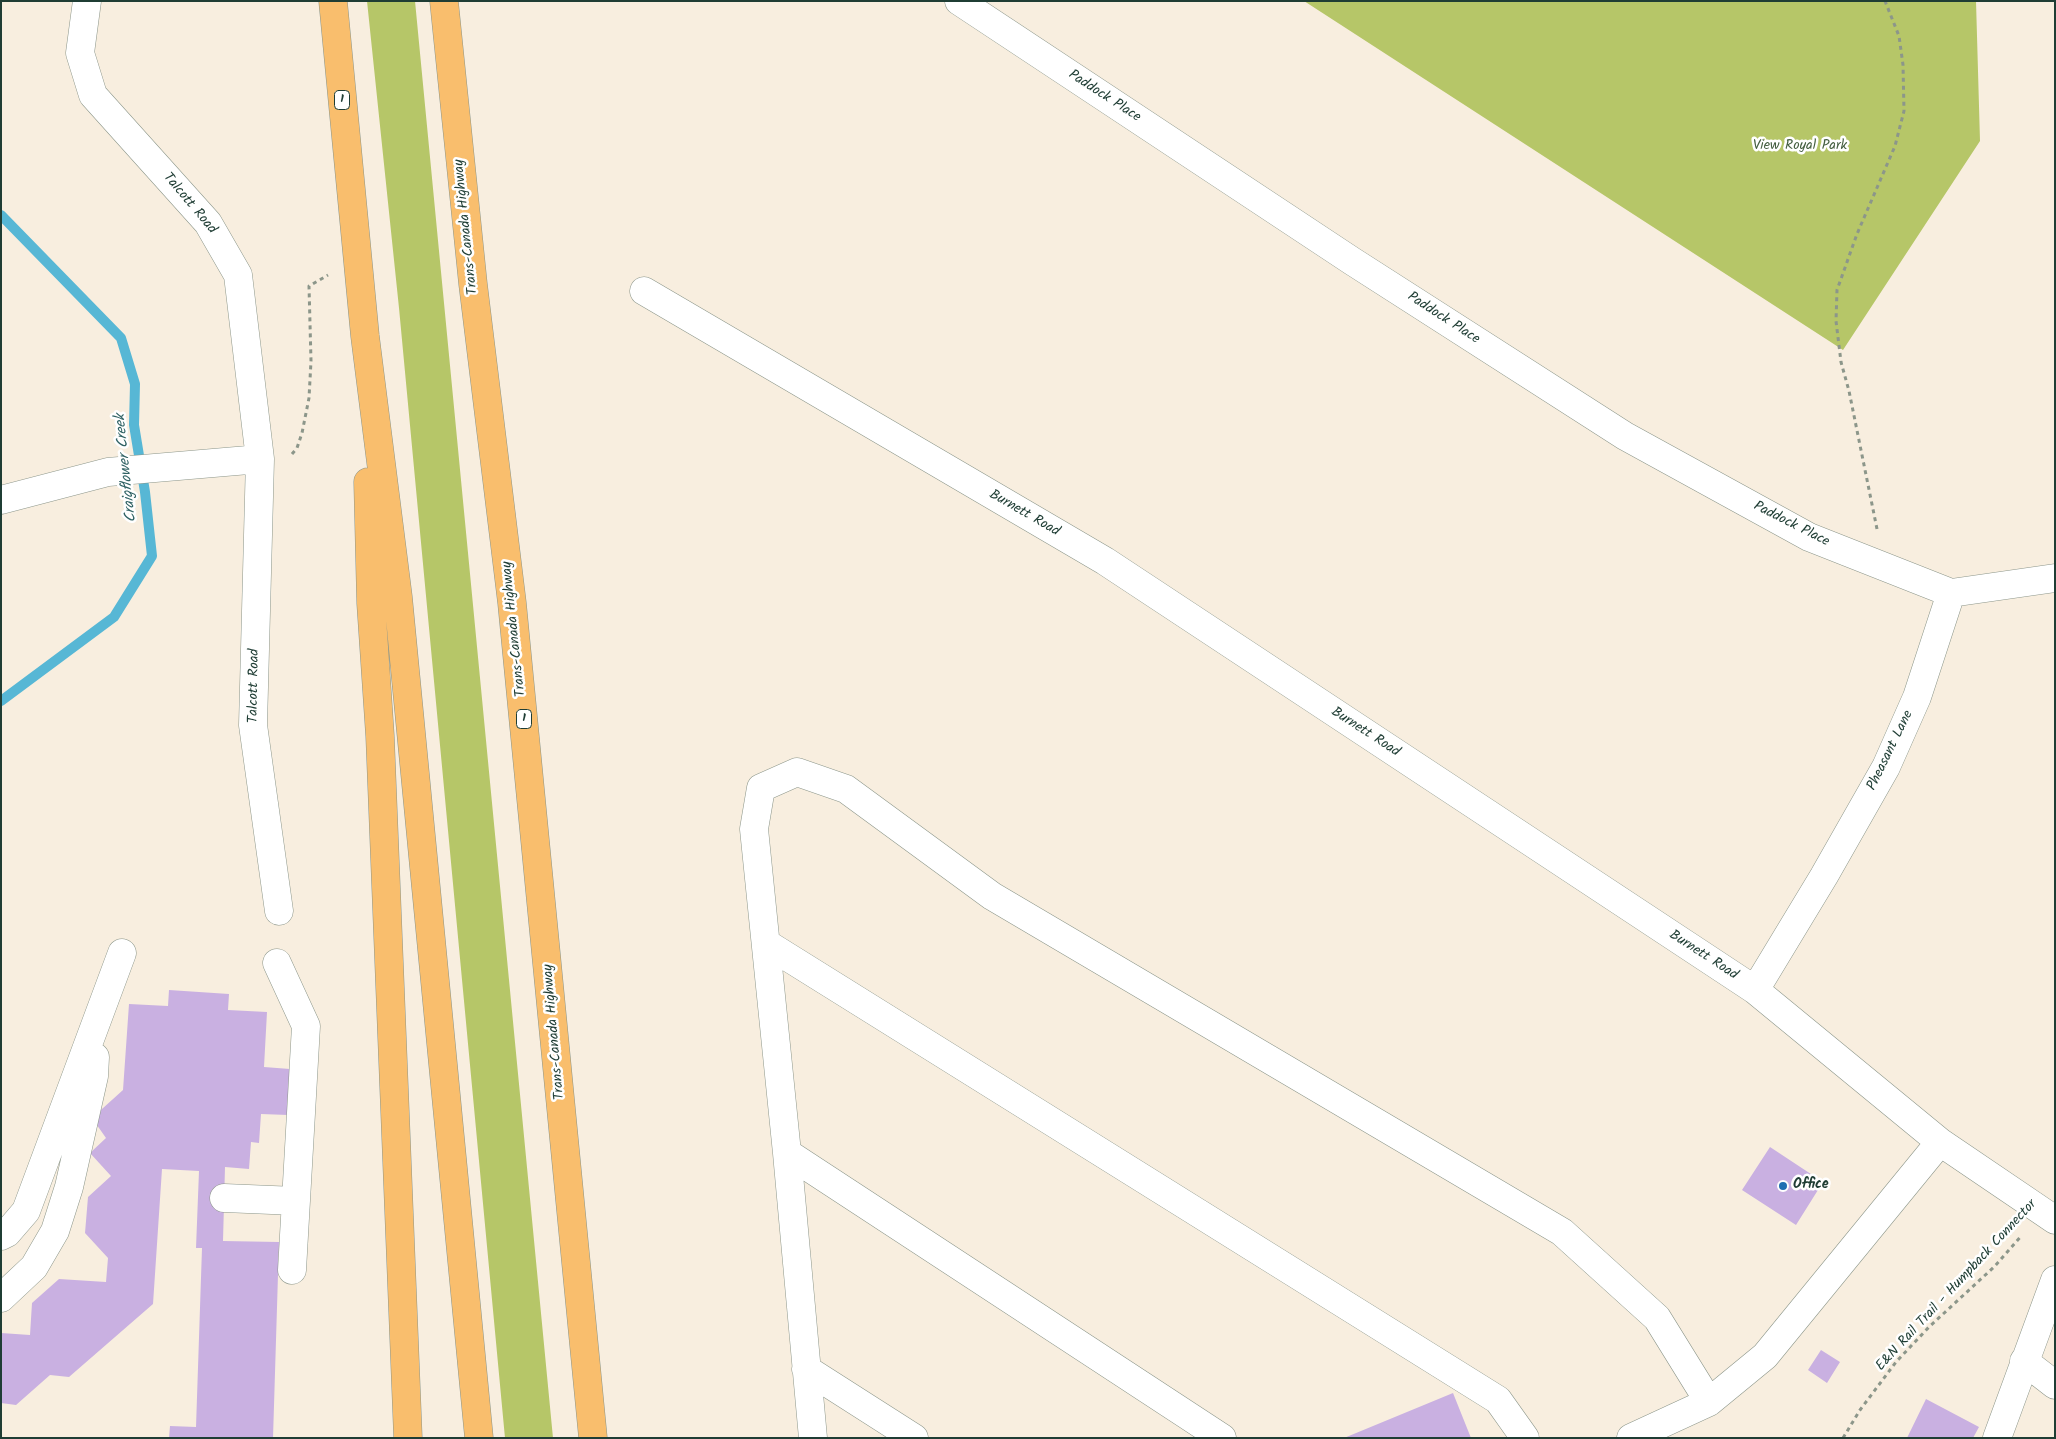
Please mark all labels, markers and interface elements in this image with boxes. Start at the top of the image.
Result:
street label: Paddock Place [1065,67,1143,127]
road number: 1 [334,90,350,110]
park label: View Royal Park [1753,139,1847,155]
street label: Trans-Canada Highway [452,158,482,296]
street label: Talcott Road [159,170,219,238]
street label: Paddock Place [1404,289,1482,349]
water label: Craigflower Creek [112,413,142,523]
street label: Burnett Road [986,487,1062,541]
street label: Paddock Place [1750,499,1832,551]
street label: Trans-Canada Highway [500,560,530,698]
street label: Talcott Road [246,649,264,723]
street label: Burnett Road [1327,705,1403,761]
street label: Pheasant Lane [1864,708,1918,794]
road number: 1 [516,710,532,729]
street label: Burnett Road [1665,928,1741,984]
street label: Trans-Canada Highway [541,963,569,1101]
place label: Office [1793,1178,1829,1194]
marker: Office [1777,1180,1789,1192]
street label: E&N Rail Trail - Humpback Connector [1873,1197,2041,1375]

